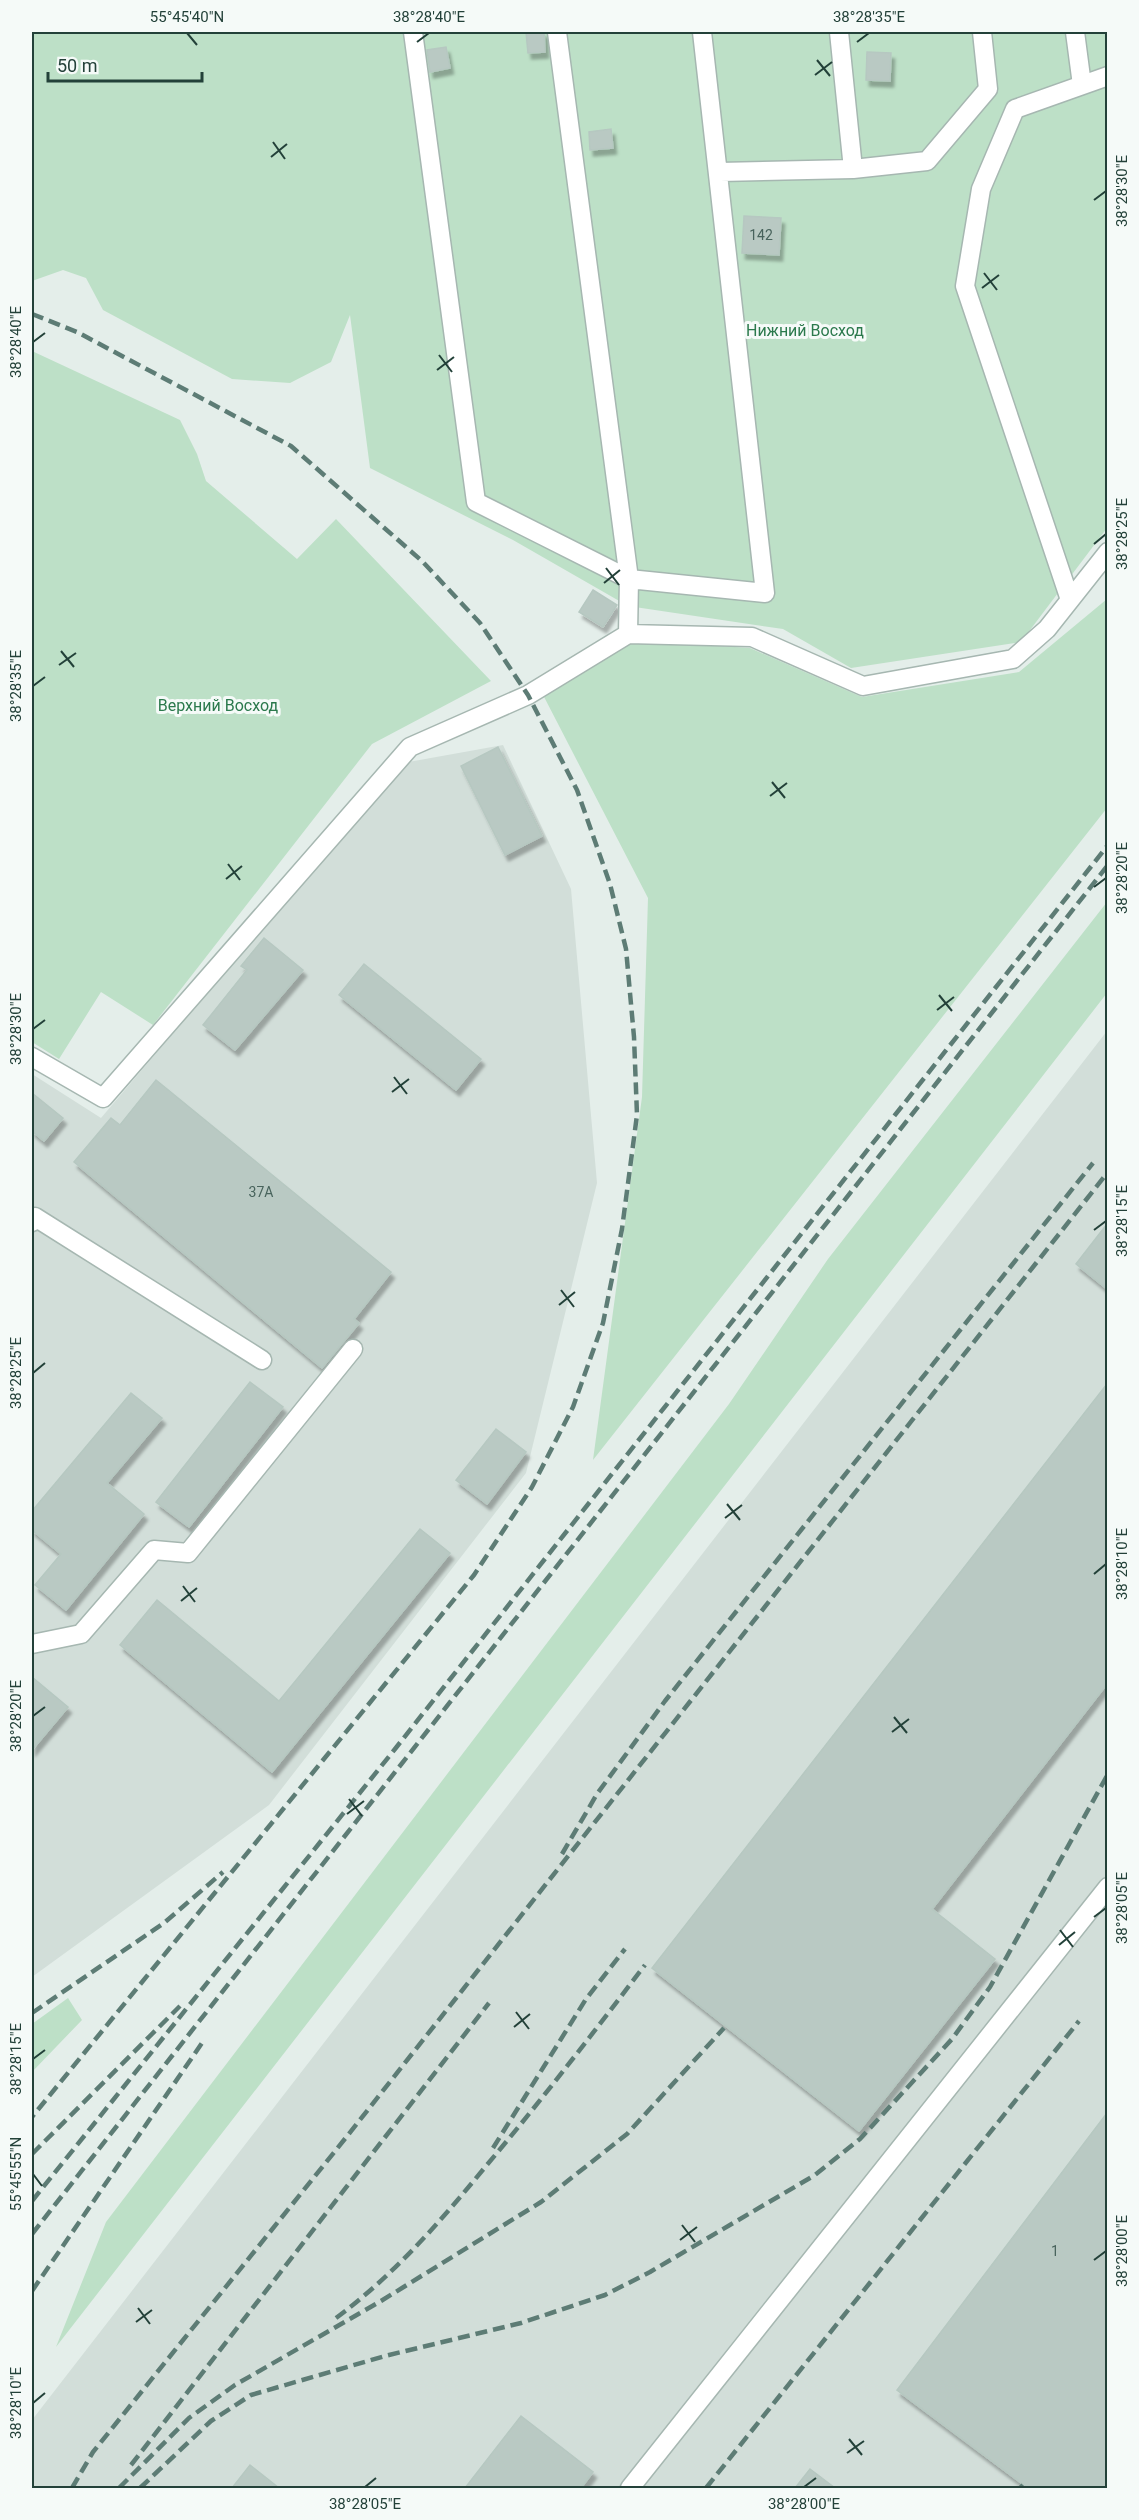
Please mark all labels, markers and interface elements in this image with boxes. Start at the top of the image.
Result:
text: 55°45'40"N [150,8,224,26]
text: 38°28'40"E [393,8,466,26]
text: 38°28'35"E [833,8,906,26]
scale bar [48,45,202,83]
text: 50 m [57,55,97,76]
text: 38°28'30"E [1113,154,1131,227]
house number: 142 [749,227,773,243]
text: 38°28'40"E [7,305,25,378]
park label: Нижний Восход [746,321,864,340]
text: 38°28'25"E [1113,497,1131,570]
text: 38°28'35"E [7,649,25,722]
park label: Верхний Восход [158,696,279,715]
text: 38°28'20"E [1113,841,1131,914]
text: 38°28'30"E [7,992,25,1065]
house number: 37А [249,1184,273,1200]
text: 38°28'15"E [1113,1184,1131,1257]
text: 38°28'25"E [7,1336,25,1409]
text: 38°28'10"E [1113,1527,1131,1600]
text: 38°28'20"E [7,1679,25,1752]
text: 38°28'05"E [1113,1871,1131,1944]
text: 38°28'15"E [7,2022,25,2095]
text: 55°45'55"N [7,2137,25,2211]
text: 38°28'00"E [1113,2214,1131,2287]
house number: 1 [1051,2243,1059,2259]
text: 38°28'10"E [7,2366,25,2439]
text: 38°28'05"E [329,2495,402,2513]
text: 38°28'00"E [768,2495,841,2513]

